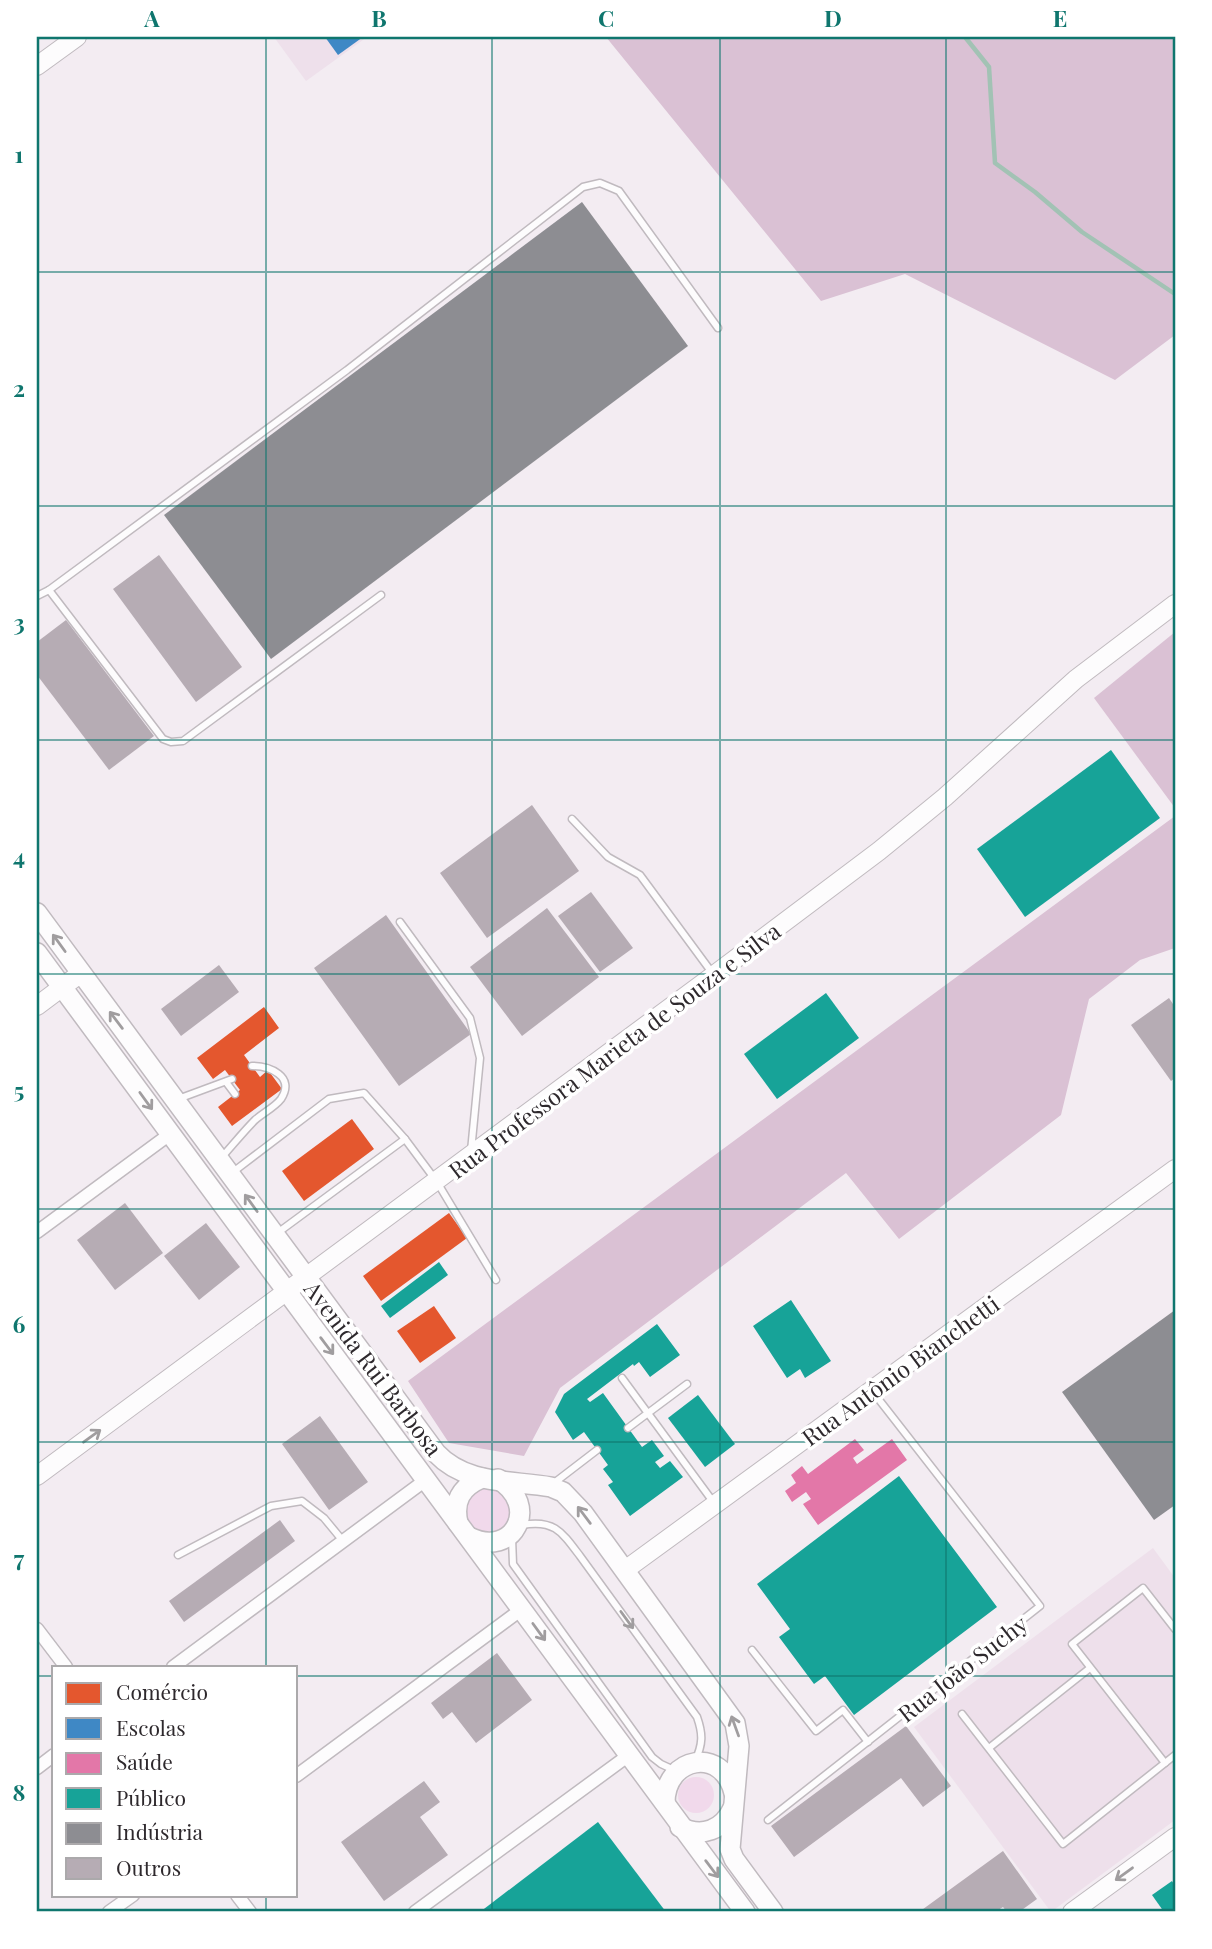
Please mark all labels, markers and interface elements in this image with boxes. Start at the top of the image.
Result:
text: A [143,2,160,33]
text: B [371,2,387,33]
text: C [598,2,614,33]
text: D [824,2,842,33]
text: E [1053,2,1067,33]
text: 1 [15,138,24,169]
text: 2 [13,372,25,403]
text: 3 [13,606,25,637]
text: 4 [13,840,25,871]
street label: Rua Professora Marieta de Souza e Silva [442,915,787,1185]
one-way arrow [52,934,66,953]
one-way arrow [109,1010,124,1029]
text: 5 [14,1074,24,1105]
one-way arrow [139,1091,153,1110]
one-way arrow [243,1194,258,1213]
street label: Avenida Rui Barbosa [297,1273,450,1462]
street label: Rua Antônio Bianchetti [795,1288,1005,1452]
text: 6 [13,1308,26,1339]
one-way arrow [320,1337,335,1355]
one-way arrow [82,1428,100,1443]
one-way arrow [577,1506,592,1525]
text: 7 [14,1542,25,1573]
street label: Rua João Suchy [891,1607,1034,1728]
one-way arrow [619,1610,634,1629]
one-way arrow [531,1622,546,1641]
legend [52,1666,298,1896]
text: Comércio [116,1677,208,1705]
text: Escolas [116,1713,186,1741]
one-way arrow [727,1716,740,1738]
text: Saúde [116,1747,173,1775]
text: 8 [13,1776,25,1807]
text: Público [116,1783,186,1811]
text: Indústria [116,1817,203,1845]
text: Outros [116,1853,181,1881]
one-way arrow [705,1859,719,1878]
one-way arrow [1115,1867,1134,1882]

